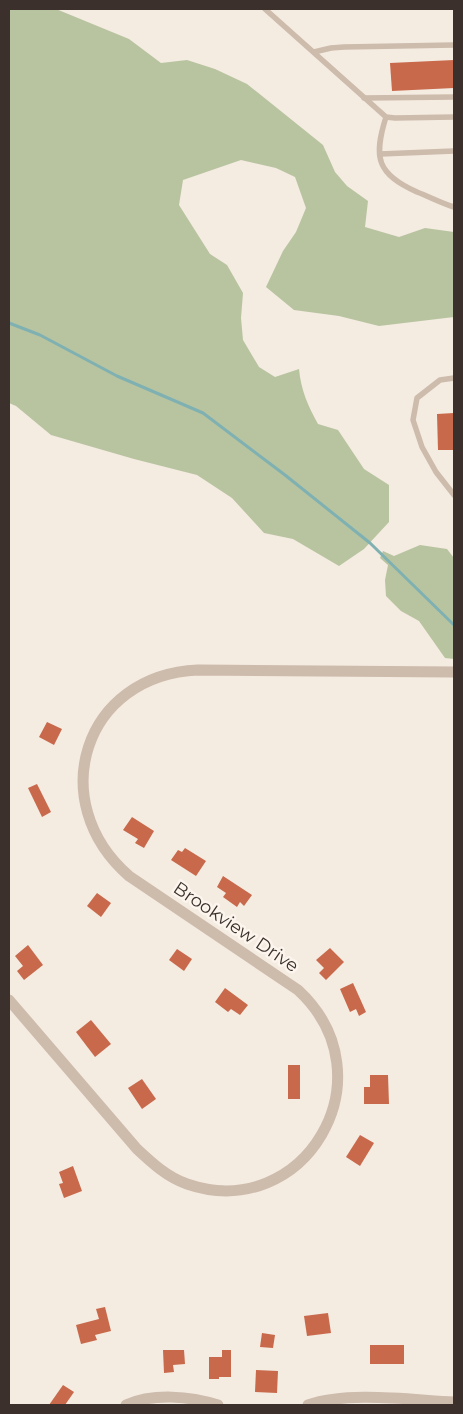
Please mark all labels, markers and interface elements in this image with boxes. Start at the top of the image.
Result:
street label: Brookview Drive [169,877,303,977]

